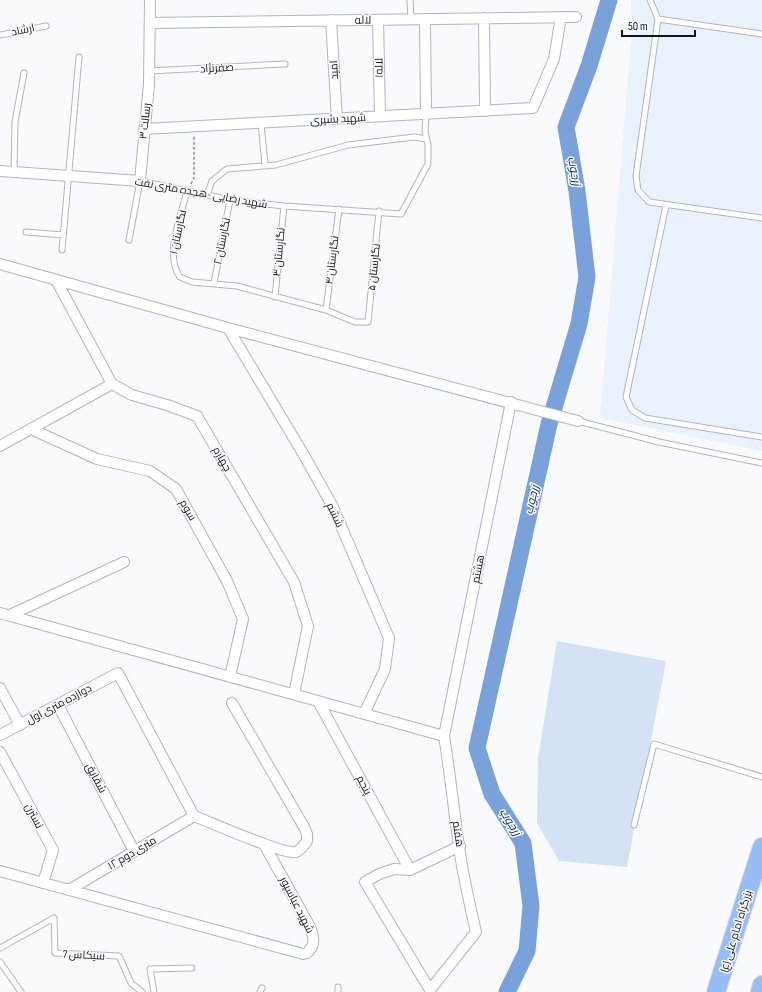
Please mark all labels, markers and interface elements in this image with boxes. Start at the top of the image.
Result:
scale bar [622,12,695,38]
street label: لاله [355,13,371,27]
text: 50 m [628,19,648,34]
street label: ارشاد [10,21,36,39]
street label: لاله۱ [372,58,386,78]
street label: امید [327,60,341,80]
street label: صفرنژاد [200,61,234,75]
street label: رسالت ۳ [137,102,153,140]
street label: شهید بشیری [310,111,366,127]
water label: زرجوب [564,155,584,189]
street label: شهید رضایی -هجده متری نفت [134,175,268,211]
street label: نگارستان ۱ [167,209,189,255]
street label: نگارستان ۲ [211,216,233,265]
street label: نگارستان ۳ [270,227,288,277]
street label: نگارستان ۴ [323,235,341,285]
street label: نگارستان ۵ [365,243,383,291]
street label: چهارم [209,444,234,474]
water label: زرجوب [521,482,543,516]
street label: سوم [176,497,199,523]
street label: ششم [323,501,346,530]
street label: هشتم [469,554,488,585]
street label: دوازده متری اول [24,681,94,727]
street label: شقایق [83,761,109,795]
street label: پنجم [353,773,374,797]
street label: نسترن [22,801,46,831]
water label: زرجوب [496,806,525,840]
street label: هفتم [449,820,466,848]
street label: ۱۲ متری دوم [105,833,159,873]
street label: شهید عباسپور [277,874,317,935]
street label: بزرگراه امام علی (ع) [717,888,756,974]
street label: سیکاس 7 [63,947,105,963]

